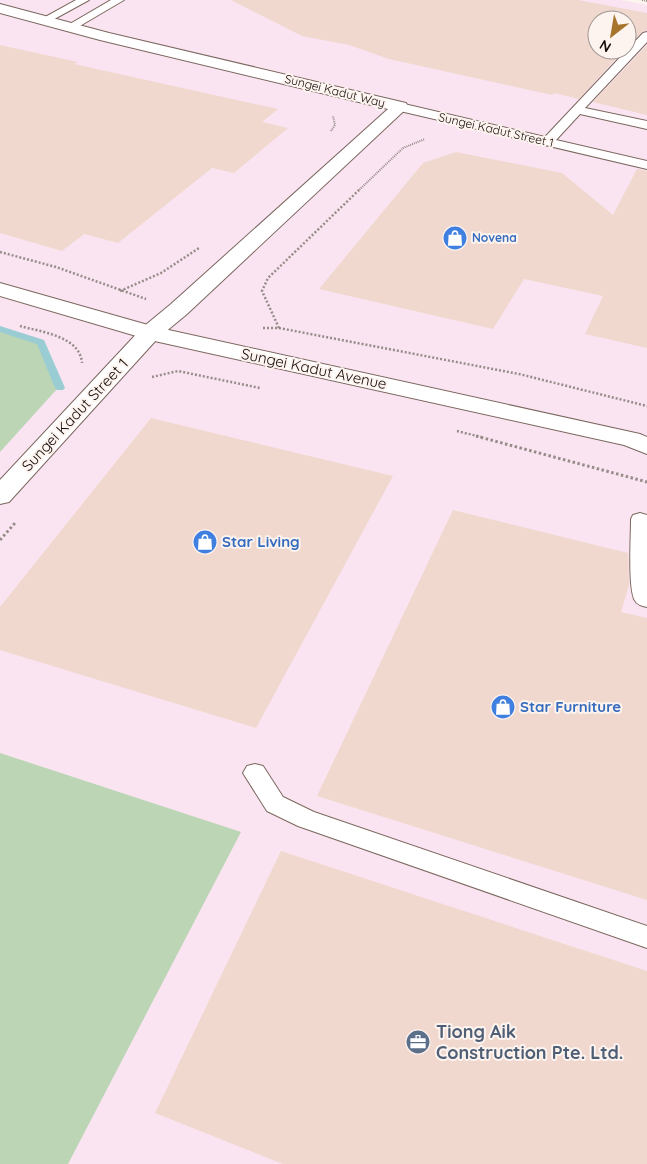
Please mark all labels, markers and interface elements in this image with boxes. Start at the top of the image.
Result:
north arrow [587,10,637,60]
text: N [596,36,614,57]
street label: Sungei Kadut Way [283,71,387,110]
street label: Sungei Kadut Street 1 [437,109,555,150]
shop icon: Novena [442,225,468,251]
place label: Novena [472,230,517,245]
street label: Sungei Kadut Avenue [240,344,388,393]
street label: Sungei Kadut Street 1 [17,354,132,475]
shop icon: Star Living [192,529,218,555]
place label: Star Living [222,532,300,551]
shop icon: Star Furniture [490,694,516,720]
place label: Star Furniture [520,697,621,716]
place label: Tiong Aik Construction Pte. Ltd. [436,1020,623,1064]
office icon: Tiong Aik Construction Pte. Ltd. [405,1029,431,1055]

